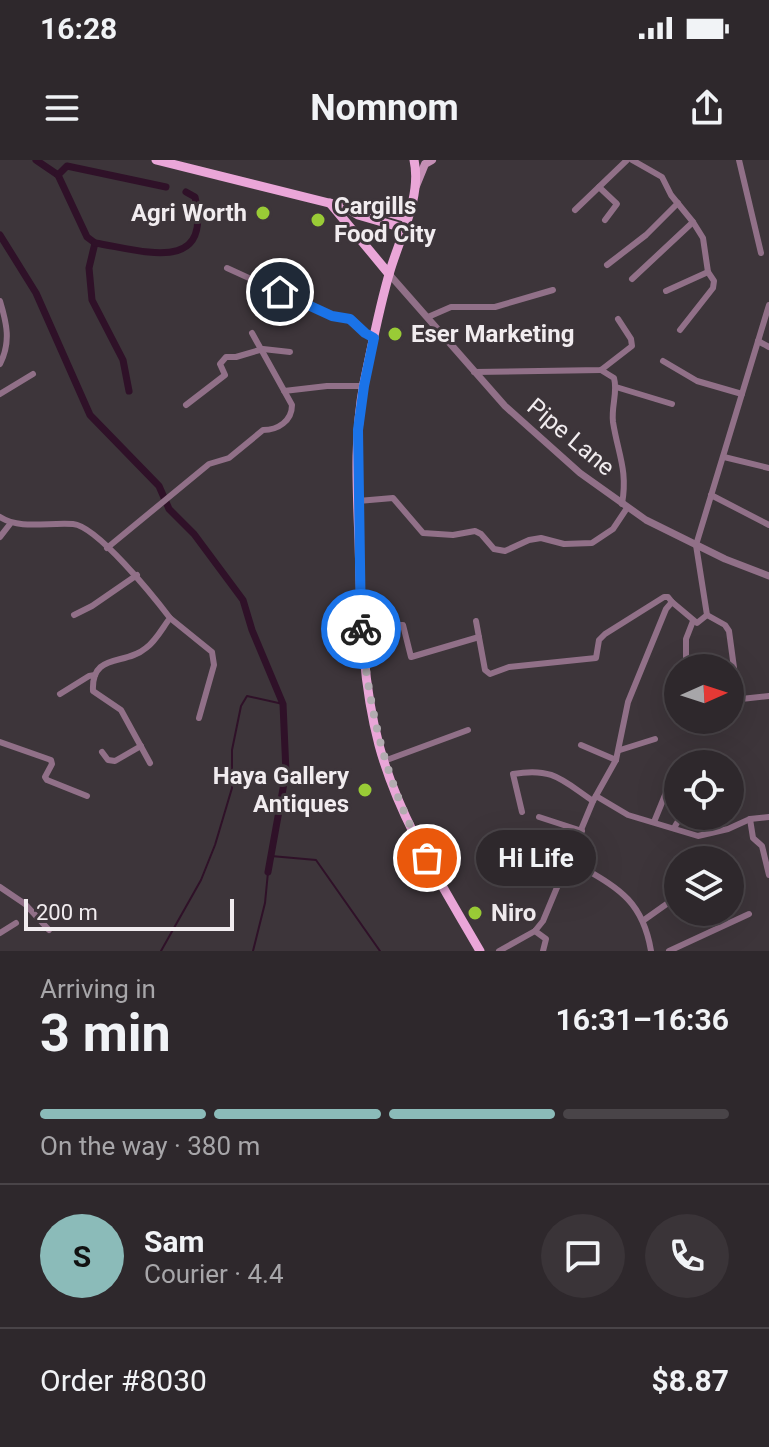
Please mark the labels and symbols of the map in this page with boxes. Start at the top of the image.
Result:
place label: Cargills Food City [334,192,437,248]
place label: Agri Worth [131,199,247,227]
marker: Agri Worth [254,204,272,222]
marker: Cargills Food City [309,211,327,229]
pin [246,258,314,326]
place label: Eser Marketing [411,320,574,348]
marker: Eser Marketing [386,325,404,343]
street label: Pipe Lane [522,392,620,482]
courier [321,589,401,669]
north arrow [664,654,744,734]
place label: Haya Gallery Antiques [213,762,350,818]
marker: Haya Gallery Antiques [356,781,374,799]
pin [393,824,461,892]
callout: Hi Life [475,830,595,886]
scale bar [24,895,234,931]
place label: Niro [491,899,536,927]
marker: Niro [466,904,484,922]

